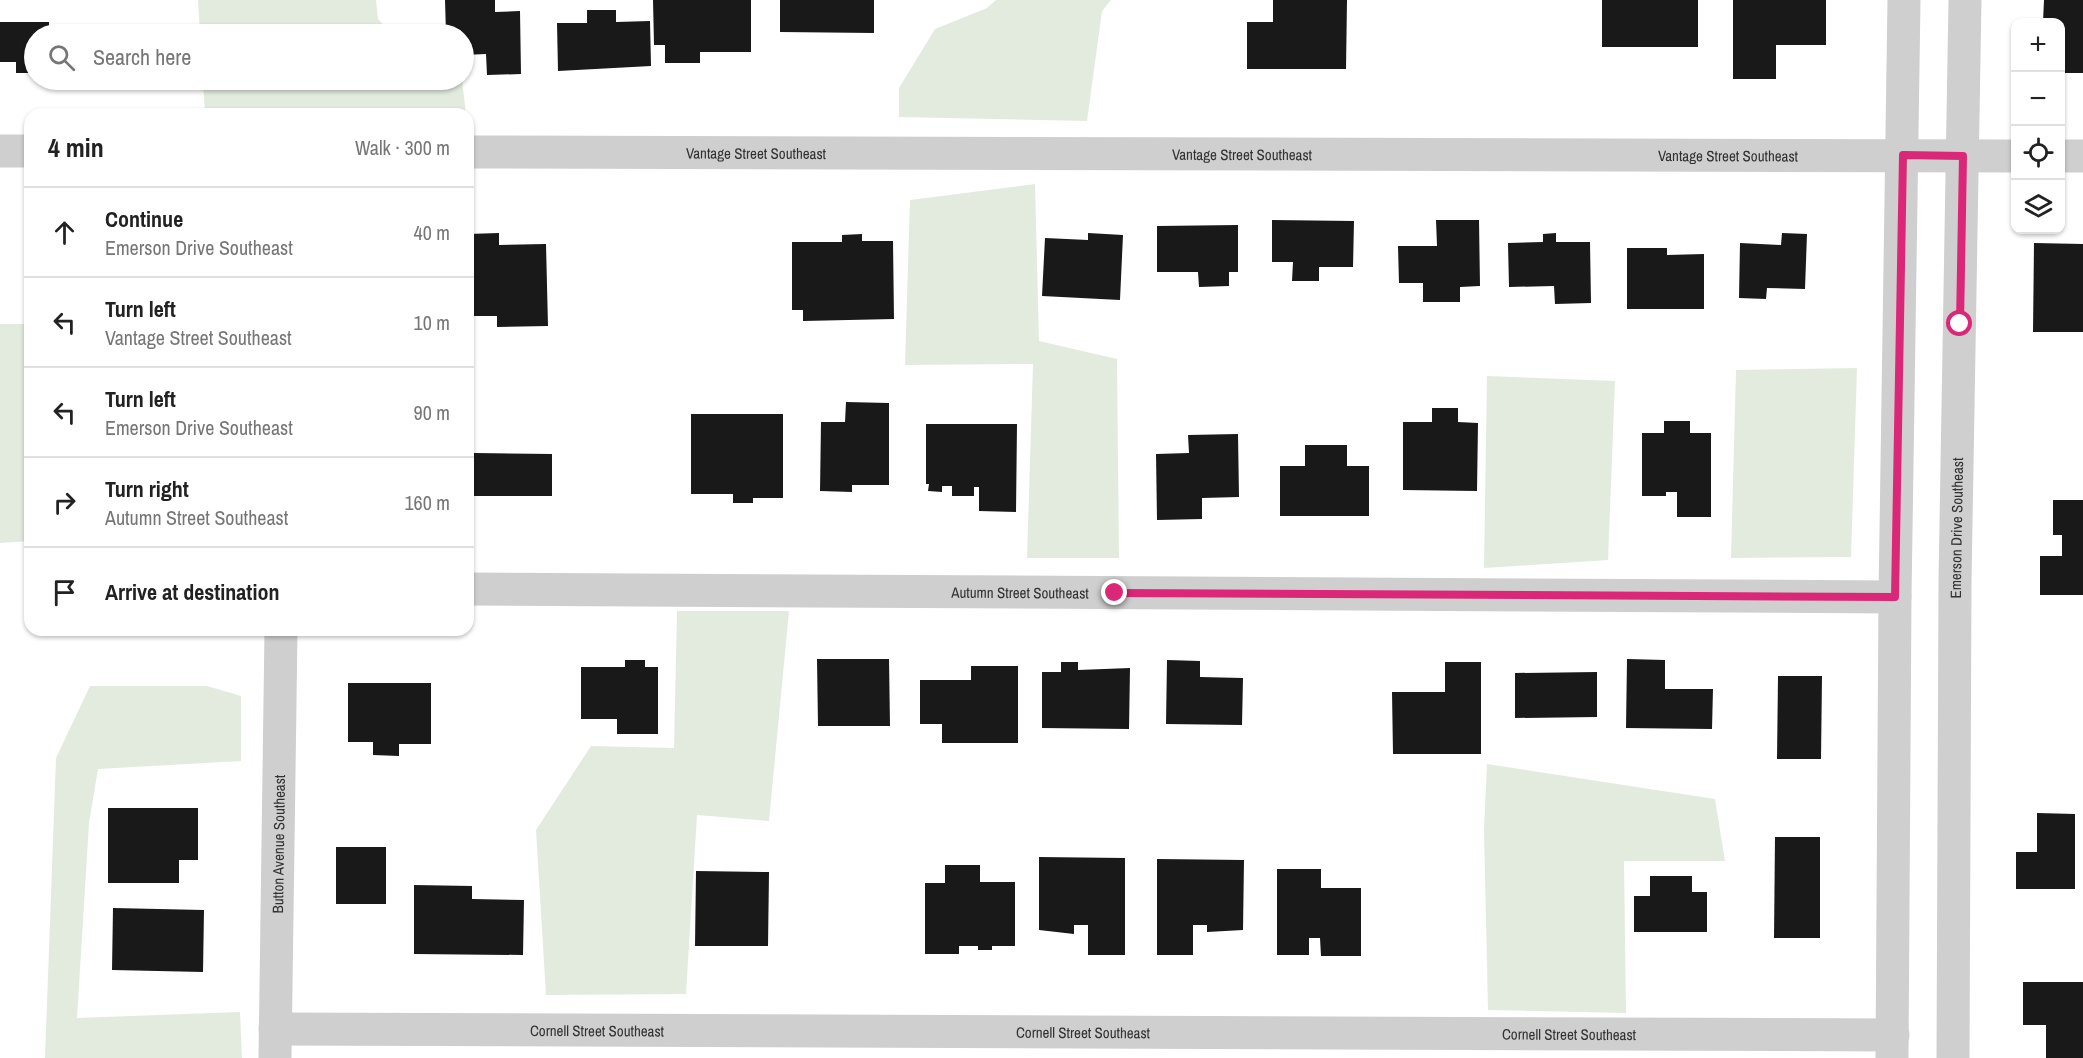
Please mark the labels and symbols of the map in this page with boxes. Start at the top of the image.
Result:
street label: Vantage Street Southeast [686,142,827,163]
street label: Vantage Street Southeast [1172,143,1313,165]
street label: Vantage Street Southeast [1658,145,1799,166]
route start [1946,310,1972,336]
street label: Emerson Drive Southeast [1944,457,1968,599]
route end [1101,579,1127,605]
street label: Autumn Street Southeast [950,581,1089,603]
street label: Button Avenue Southeast [267,774,289,914]
street label: Cornell Street Southeast [530,1019,665,1041]
street label: Cornell Street Southeast [1016,1021,1151,1043]
street label: Cornell Street Southeast [1502,1023,1637,1045]

